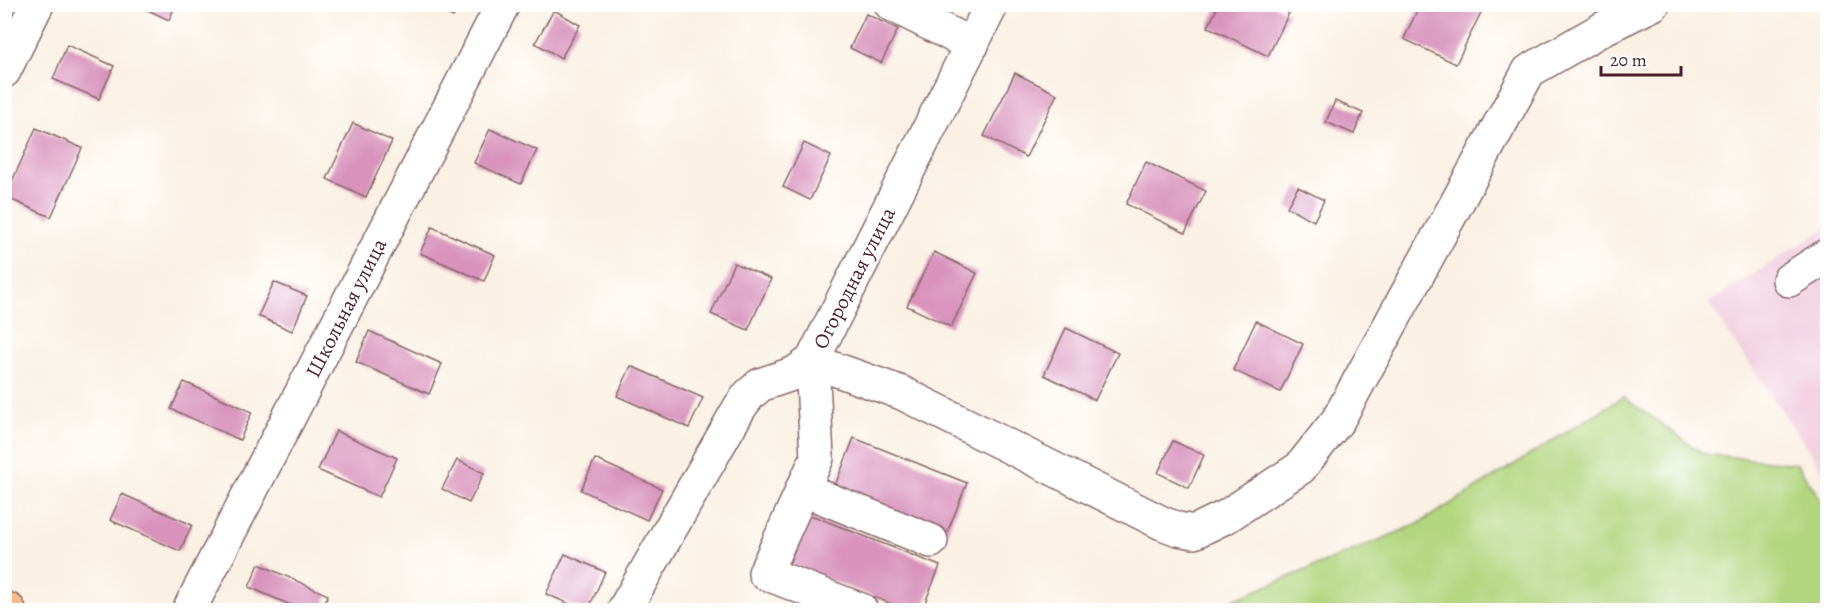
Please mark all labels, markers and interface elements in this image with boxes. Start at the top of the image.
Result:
scale bar [1601,39,1680,77]
text: 20 m [1610,48,1647,72]
street label: Огородная улица [806,202,902,354]
street label: Школьная улица [299,233,393,382]

